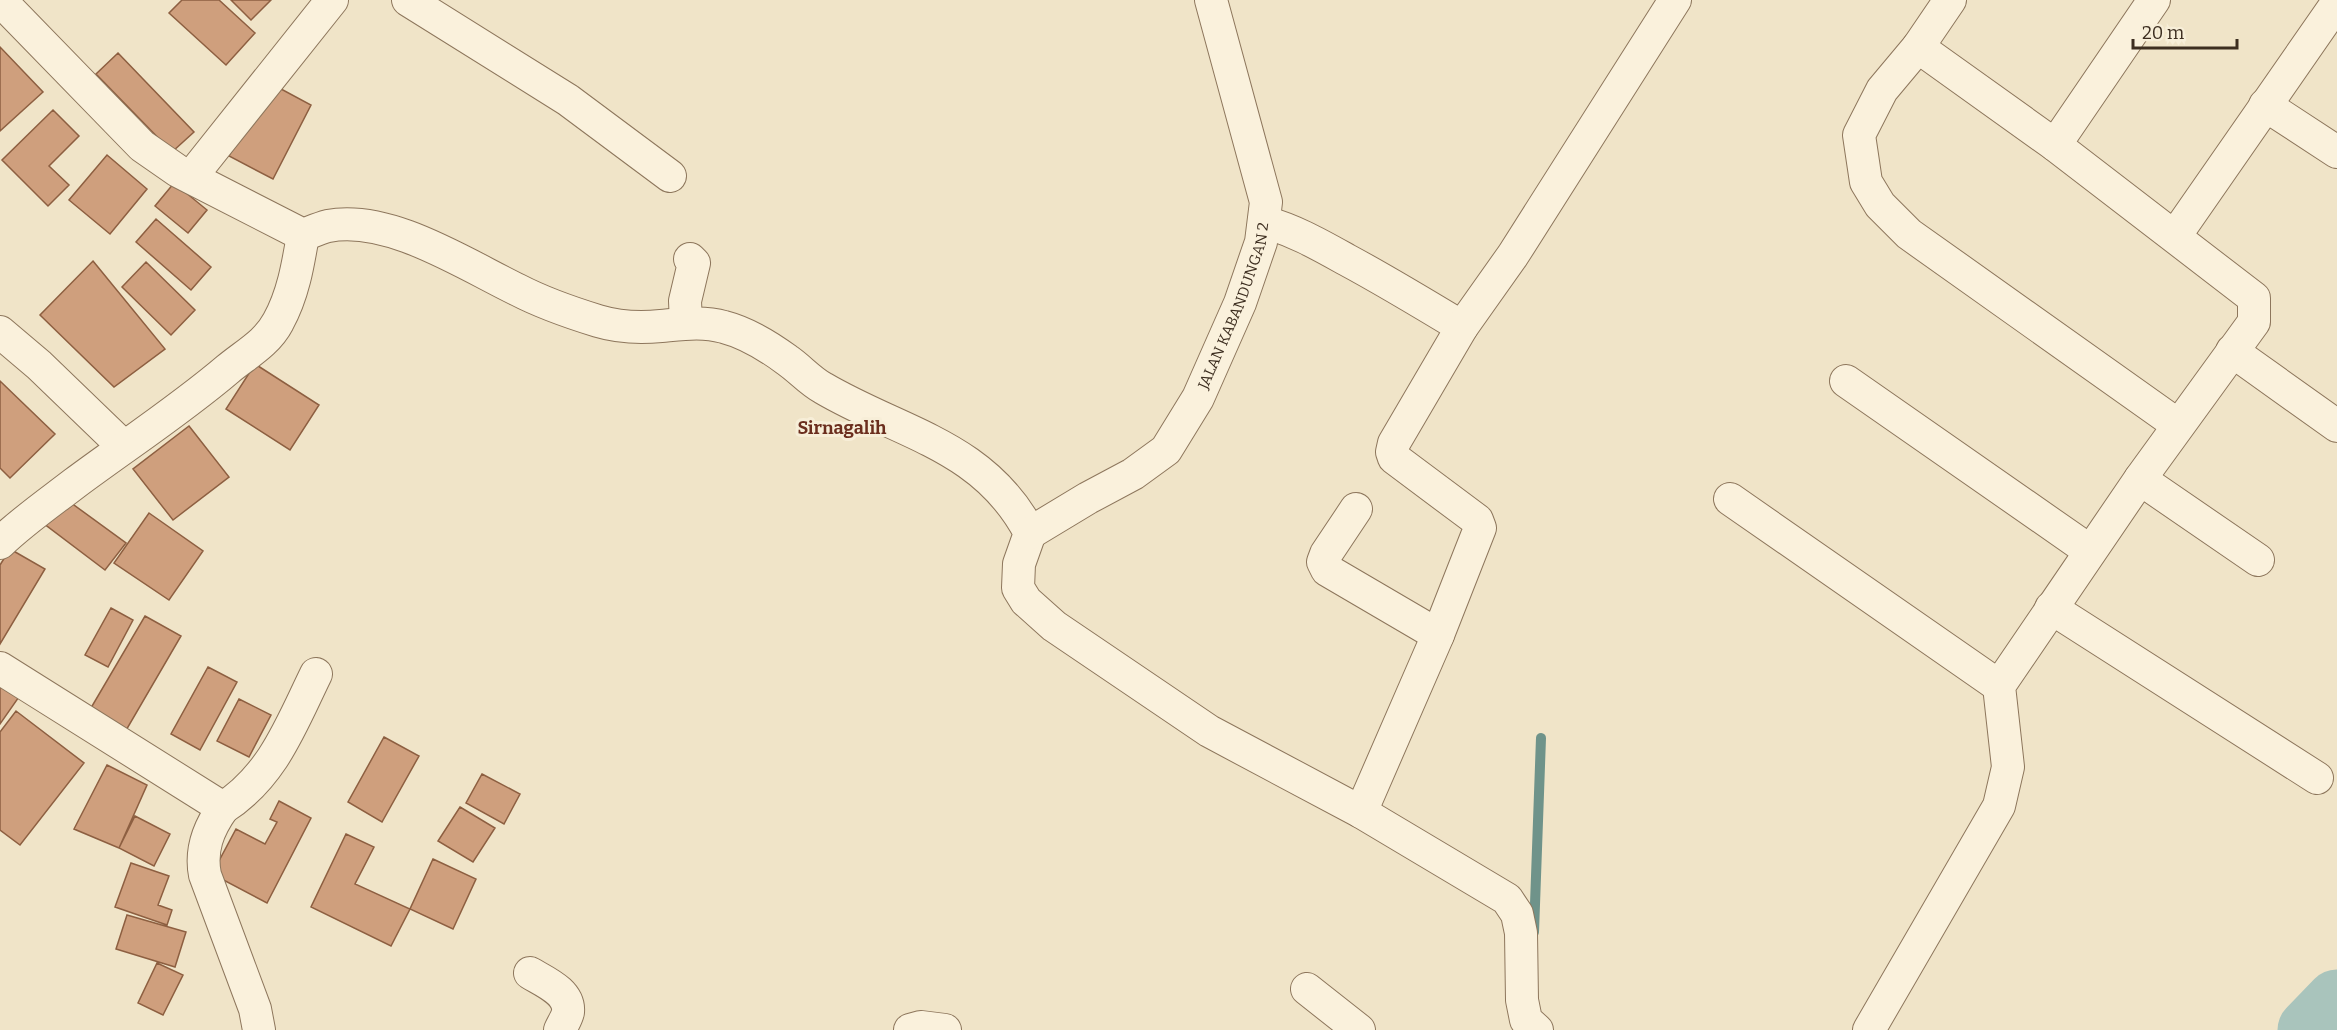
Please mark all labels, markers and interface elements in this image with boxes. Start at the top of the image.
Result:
scale bar [2133,12,2236,50]
text: 20 m [2142,22,2184,44]
street label: JALAN KABANDUNGAN 2 [1194,221,1272,393]
district label: Sirnagalih [797,417,887,439]

